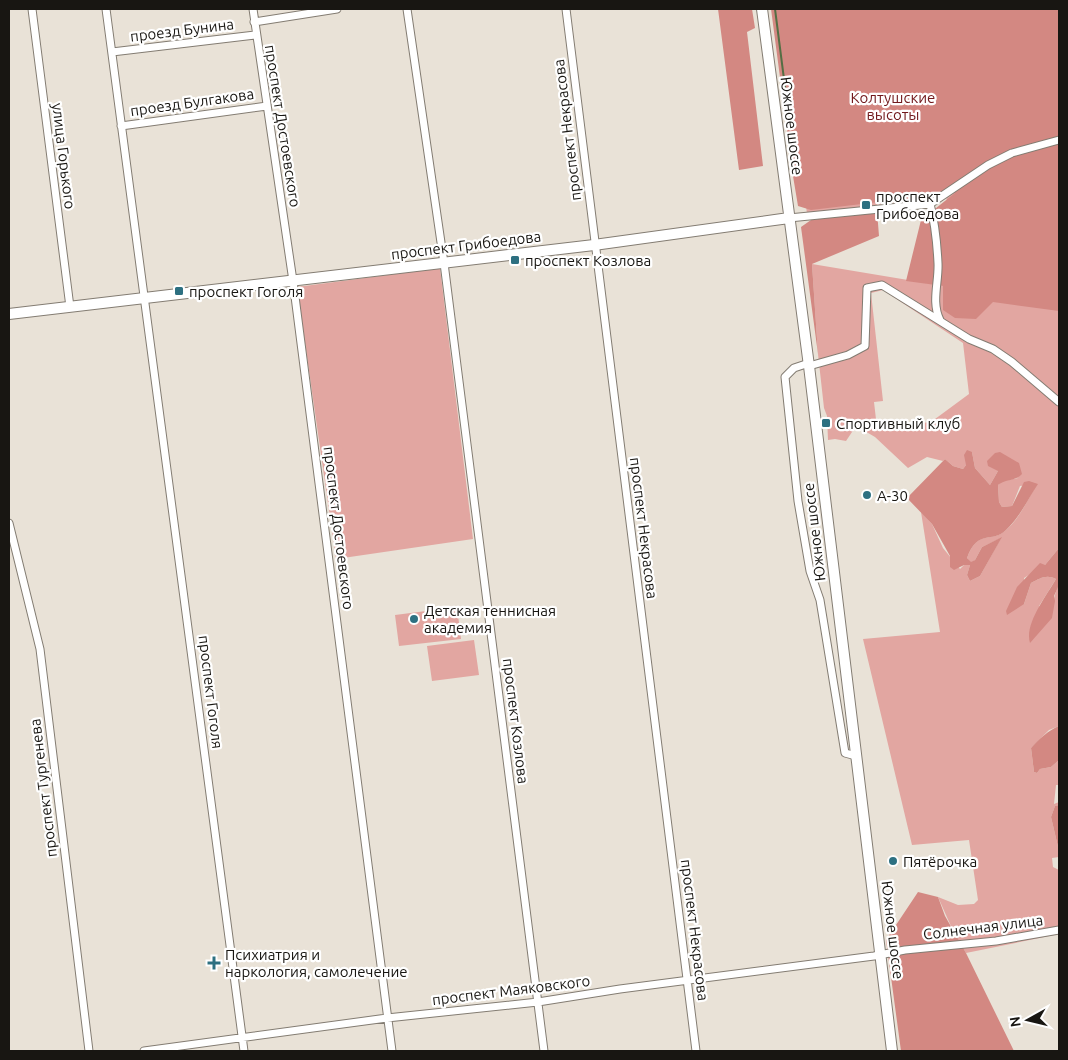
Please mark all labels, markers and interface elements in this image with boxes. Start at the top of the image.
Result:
street label: проезд Бунина [129,15,235,45]
street label: проспект Достоевского [262,44,304,208]
street label: проспект Некрасова [550,58,584,202]
street label: Южное шоссе [778,76,806,176]
street label: проезд Булгакова [129,85,255,119]
park label: Колтушские высоты [851,89,935,123]
street label: улица Горького [49,102,79,210]
place label: проспект Грибоедова [876,188,959,222]
marker: проспект Грибоедова [860,199,872,211]
street label: проспект Грибоедова [390,227,542,263]
place label: проспект Козлова [525,252,651,269]
marker: проспект Козлова [509,254,521,266]
place label: проспект Гоголя [189,283,303,300]
marker: проспект Гоголя [173,285,185,297]
place label: Спортивный клуб [836,415,960,432]
marker: Спортивный клуб [820,417,832,429]
street label: проспект Достоевского [321,445,357,611]
street label: проспект Некрасова [627,456,661,600]
street label: Южное шоссе [800,482,828,582]
place label: А-30 [877,487,908,504]
marker: А-30 [861,489,873,501]
place label: Детская теннисная академия [424,602,556,636]
marker: Детская теннисная академия [408,613,420,625]
street label: проспект Гоголя [196,634,226,750]
street label: проспект Козлова [500,657,532,785]
street label: проспект Тургенева [26,718,60,858]
place label: Пятёрочка [903,853,977,870]
marker: Пятёрочка [887,855,899,867]
street label: проспект Некрасова [678,858,712,1002]
street label: Южное шоссе [879,880,907,980]
street label: Солнечная улица [922,911,1044,943]
place label: Психиатрия и наркология, самолечение [225,946,408,980]
marker: Психиатрия и наркология, самолечение [207,956,221,970]
street label: проспект Маяковского [431,972,591,1008]
north arrow [1003,995,1053,1045]
text: N [1006,1016,1024,1028]

